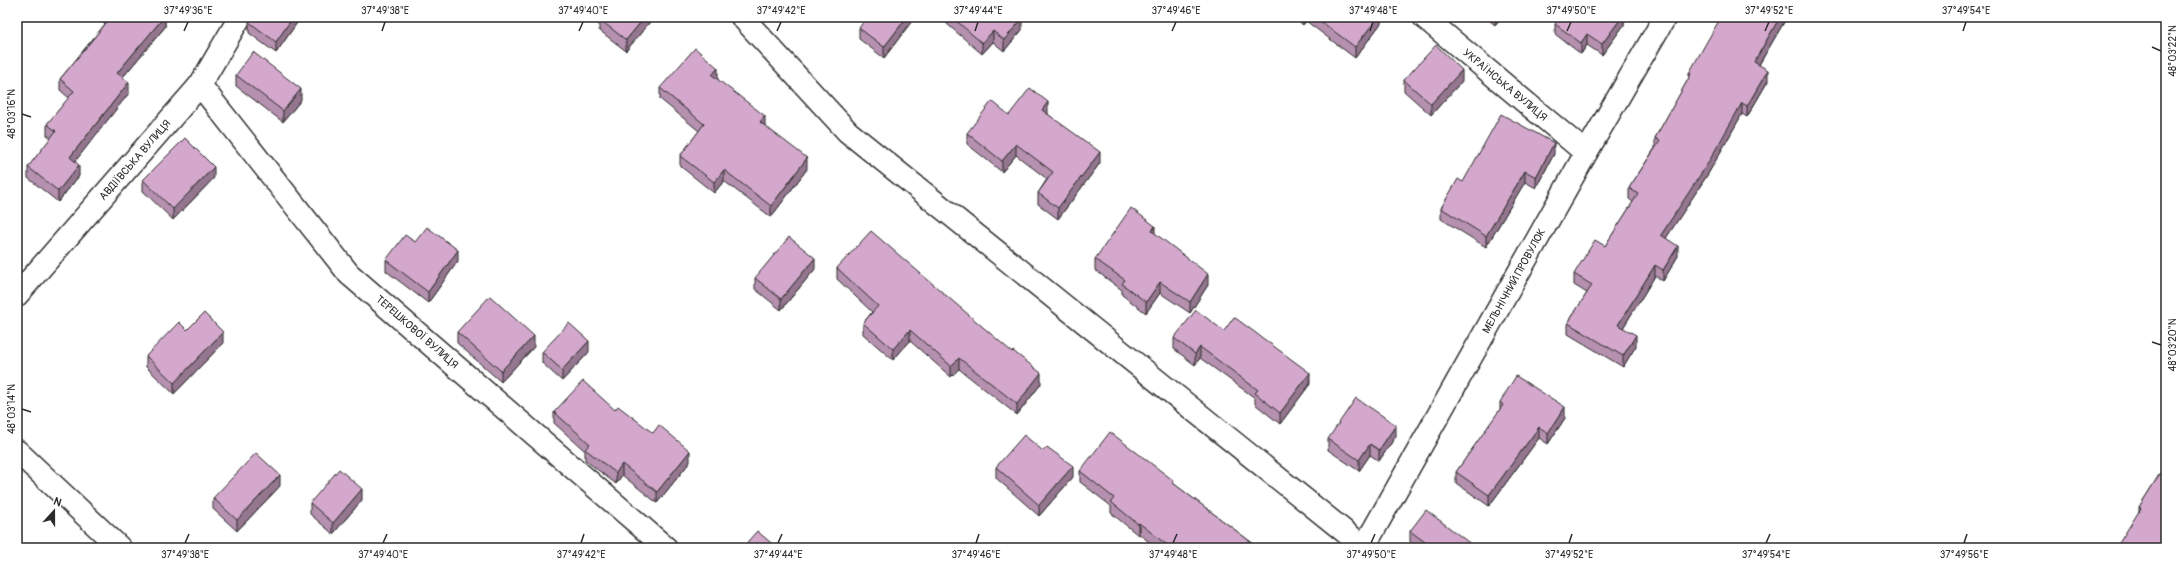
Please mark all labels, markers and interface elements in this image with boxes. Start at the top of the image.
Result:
text: 37°49'36"E [164,5,212,17]
text: 37°49'38"E [361,5,409,17]
text: 37°49'40"E [558,5,608,17]
text: 37°49'42"E [757,5,805,17]
text: 37°49'44"E [953,5,1003,17]
text: 37°49'46"E [1151,5,1201,17]
text: 37°49'48"E [1349,5,1397,17]
text: 37°49'50"E [1546,5,1596,17]
text: 37°49'52"E [1745,5,1793,17]
text: 37°49'54"E [1942,5,1990,17]
text: 48°03'22"N [2167,25,2179,77]
street label: УКРАЇНСЬКА ВУЛИЦЯ [1460,46,1550,124]
text: 48°03'16"N [6,89,18,139]
street label: АВДІЇВСЬКА ВУЛИЦЯ [96,117,174,203]
street label: МЕЛЬНIЧНИЙ ПРОВУЛОК [1480,226,1548,336]
street label: ТЕРЕШКОВОЇ ВУЛИЦЯ [373,293,461,371]
text: 48°03'20"N [2167,318,2179,371]
text: 48°03'14"N [6,384,18,434]
north arrow [34,491,74,531]
text: N [52,495,64,510]
text: 37°49'38"E [161,549,209,561]
text: 37°49'40"E [358,549,408,561]
text: 37°49'42"E [557,549,605,561]
text: 37°49'44"E [753,549,803,561]
text: 37°49'46"E [951,549,1001,561]
text: 37°49'48"E [1149,549,1197,561]
text: 37°49'50"E [1346,549,1396,561]
text: 37°49'52"E [1545,549,1593,561]
text: 37°49'54"E [1742,549,1790,561]
text: 37°49'56"E [1940,549,1988,561]

